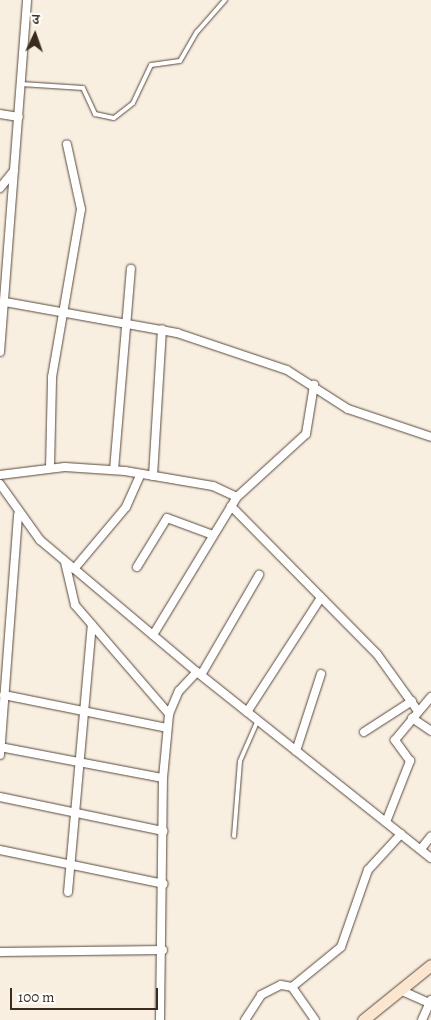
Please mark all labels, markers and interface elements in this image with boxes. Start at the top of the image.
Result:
north arrow [10,10,60,60]
text: उ [32,10,40,29]
scale bar [12,978,160,1010]
text: 100 m [18,987,55,1007]

